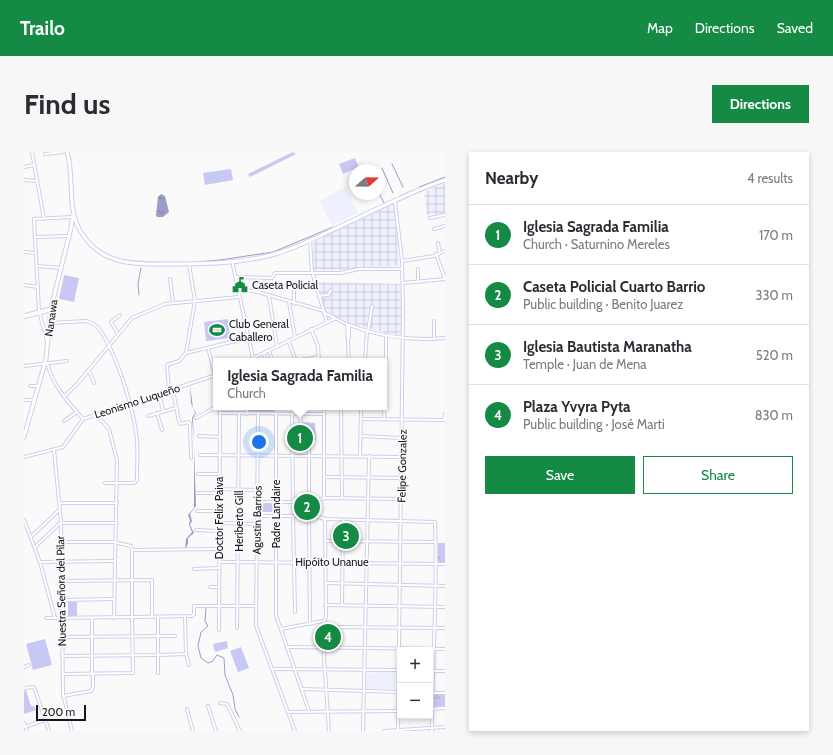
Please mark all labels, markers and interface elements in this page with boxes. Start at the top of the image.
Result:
text: Trailo [20,17,65,40]
text: Map [647,19,673,37]
text: Directions [695,19,755,37]
text: Saved [777,19,813,37]
button: Directions [712,85,809,123]
text: Find us [24,87,110,121]
north arrow [349,164,385,200]
text: Nearby [485,168,538,188]
text: 4 results [747,170,793,186]
text: Iglesia Sagrada Familia [523,218,669,236]
text: 1 [496,227,500,243]
text: 170 m [759,227,793,243]
text: Church · Saturnino Mereles [523,236,670,252]
public building icon: Caseta Policial [231,276,249,294]
place label: Caseta Policial [252,278,318,292]
text: Caseta Policial Cuarto Barrio [523,278,705,296]
text: 2 [495,287,501,303]
text: 330 m [756,287,793,303]
text: Public building · Benito Juarez [523,296,683,312]
street label: Nanawa [41,298,61,338]
place label: Club General Caballero [229,317,289,344]
sports icon: Club General Caballero [208,321,226,339]
text: Iglesia Bautista Maranatha [523,338,692,356]
text: 3 [494,347,502,363]
text: 520 m [756,347,793,363]
text: Temple · Juan de Mena [523,356,647,372]
popup [213,358,387,410]
text: Iglesia Sagrada Familia [227,367,373,385]
street label: Leonismo Luqueño [92,381,182,421]
text: Church [227,385,266,401]
text: Plaza Yvyra Pyta [523,398,631,416]
text: 4 [494,407,502,423]
text: 830 m [755,407,793,423]
text: Public building · José Marti [523,416,665,432]
pin: 1 [287,423,313,453]
street label: Felipe Gonzalez [394,429,410,503]
your location [249,432,269,452]
button: Save [485,456,635,494]
button: Share [643,456,793,494]
street label: Doctor Felix Paiva [212,476,226,559]
street label: Padre Landaire [269,479,283,548]
street label: Agustin Barrios [249,485,265,555]
street label: Heriberto Gill [232,490,246,552]
pin: 2 [294,492,320,522]
pin: 3 [333,521,359,551]
street label: Nuestra Señora del Pilar [53,535,69,646]
street label: Hipóito Unanue [295,555,369,569]
pin: 4 [315,622,341,652]
map controls [397,647,433,719]
button: + [397,647,433,683]
button: − [397,683,433,719]
scale bar [36,703,86,722]
text: 200 m [42,705,75,719]

